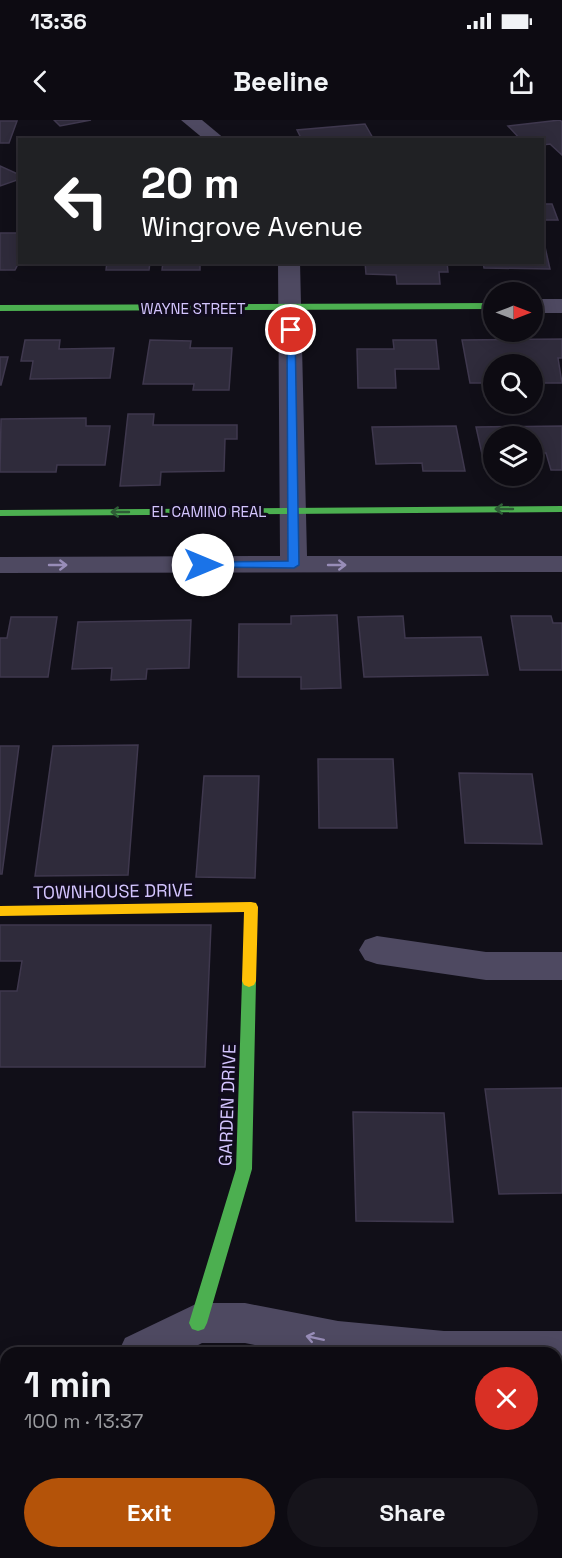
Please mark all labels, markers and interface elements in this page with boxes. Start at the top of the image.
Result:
text: 13:36 [30,7,87,35]
text: Beeline [233,64,329,99]
icon: back [24,65,57,98]
icon: share [505,65,538,98]
text: 20 m [141,157,240,210]
icon: left [42,162,120,240]
text: Wingrove Avenue [141,209,363,244]
north arrow [483,282,543,342]
map controls [483,282,543,486]
street label: WAYNE STREET [140,299,246,318]
pin [265,304,316,355]
icon: arrive [274,313,307,346]
button: search [483,354,543,414]
button: layers [483,426,543,486]
street label: EL CAMINO REAL [151,502,267,521]
one-way arrow [494,503,514,515]
one-way arrow [110,506,130,518]
position arrow [171,533,235,597]
one-way arrow [48,559,68,571]
one-way arrow [327,559,347,571]
street label: TOWNHOUSE DRIVE [33,878,193,904]
street label: GARDEN DRIVE [213,1044,241,1166]
one-way arrow [306,1332,326,1343]
text: 1 min [24,1362,112,1408]
button: close [475,1367,538,1430]
text: 100 m · 13:37 [24,1408,143,1434]
button: Exit [24,1478,275,1547]
button: Share [287,1478,538,1547]

